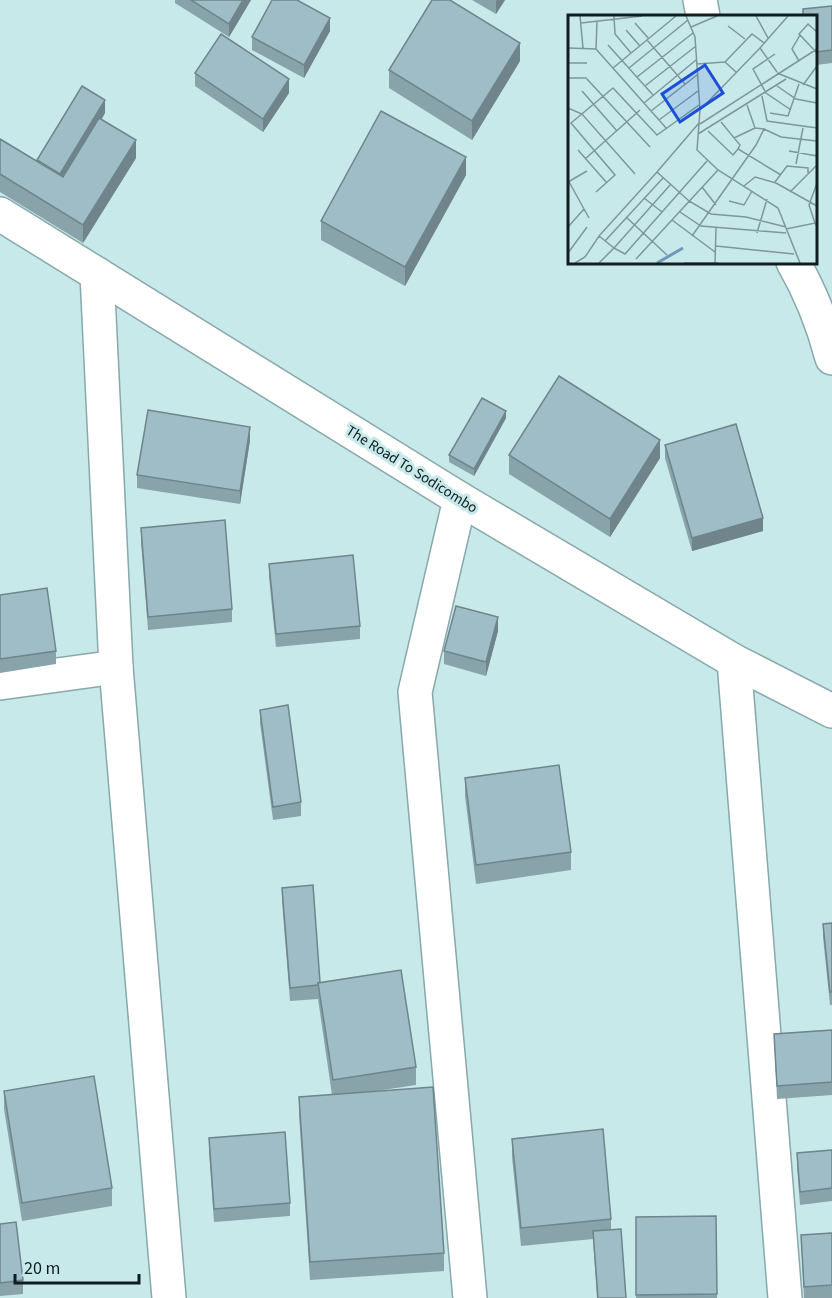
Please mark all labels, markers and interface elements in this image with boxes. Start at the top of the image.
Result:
inset map [568,15,817,264]
street label: The Road To Sodicombo [342,420,482,519]
scale bar [15,1247,140,1285]
text: 20 m [24,1256,60,1281]

